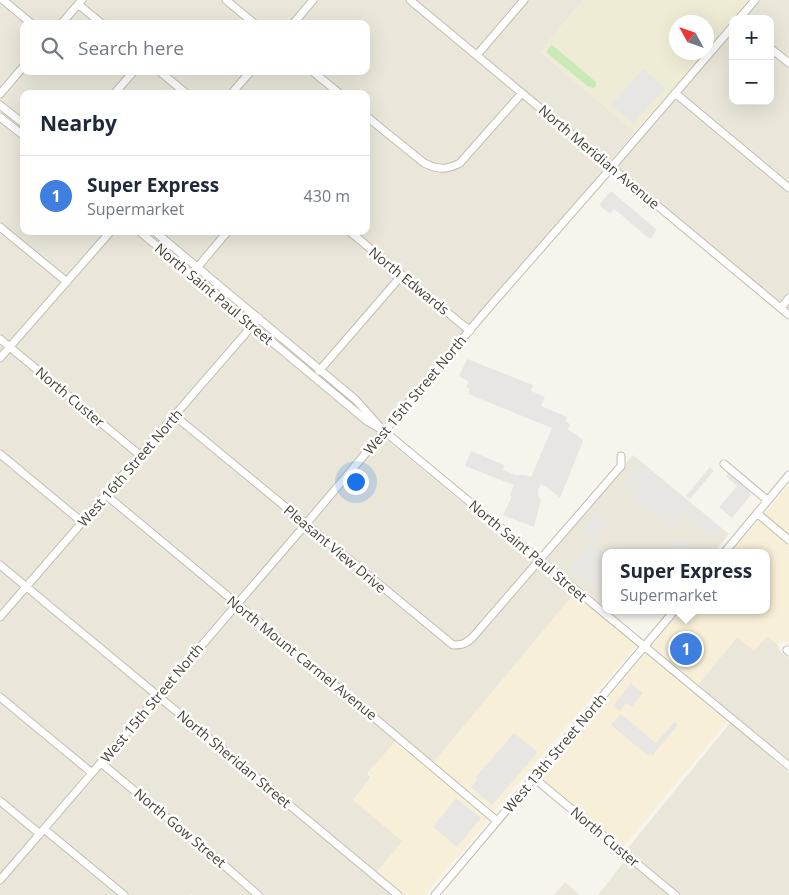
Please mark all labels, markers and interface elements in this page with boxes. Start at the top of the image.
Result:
north arrow [669,15,714,60]
map controls [729,15,774,105]
button: + [729,15,774,60]
search box [20,20,370,75]
icon: search [38,34,66,62]
text: Search here [78,35,184,61]
button: − [729,60,774,105]
street label: North Meridian Avenue [535,100,664,213]
text: Nearby [40,109,117,137]
text: Super Express [87,172,219,198]
text: 1 [51,185,61,207]
text: 430 m [304,185,350,207]
text: Supermarket [87,198,184,220]
street label: North Saint Paul Street [151,238,278,349]
street label: North Edwards [365,242,454,319]
street label: West 15th Street North [359,331,470,458]
street label: North Custer [32,362,109,431]
street label: West 16th Street North [73,405,186,531]
your location [343,469,369,495]
street label: North Saint Paul Street [465,495,592,606]
street label: Pleasant View Drive [280,500,390,597]
popup [602,549,770,614]
text: Super Express [620,558,752,584]
text: Supermarket [620,584,717,606]
street label: North Mount Carmel Avenue [223,591,381,724]
pin: 1 [670,630,702,668]
street label: West 15th Street North [96,639,207,766]
street label: West 13th Street North [499,689,610,816]
street label: North Sheridan Street [173,705,295,812]
street label: North Gow Street [131,784,230,872]
street label: North Custer [567,802,644,871]

